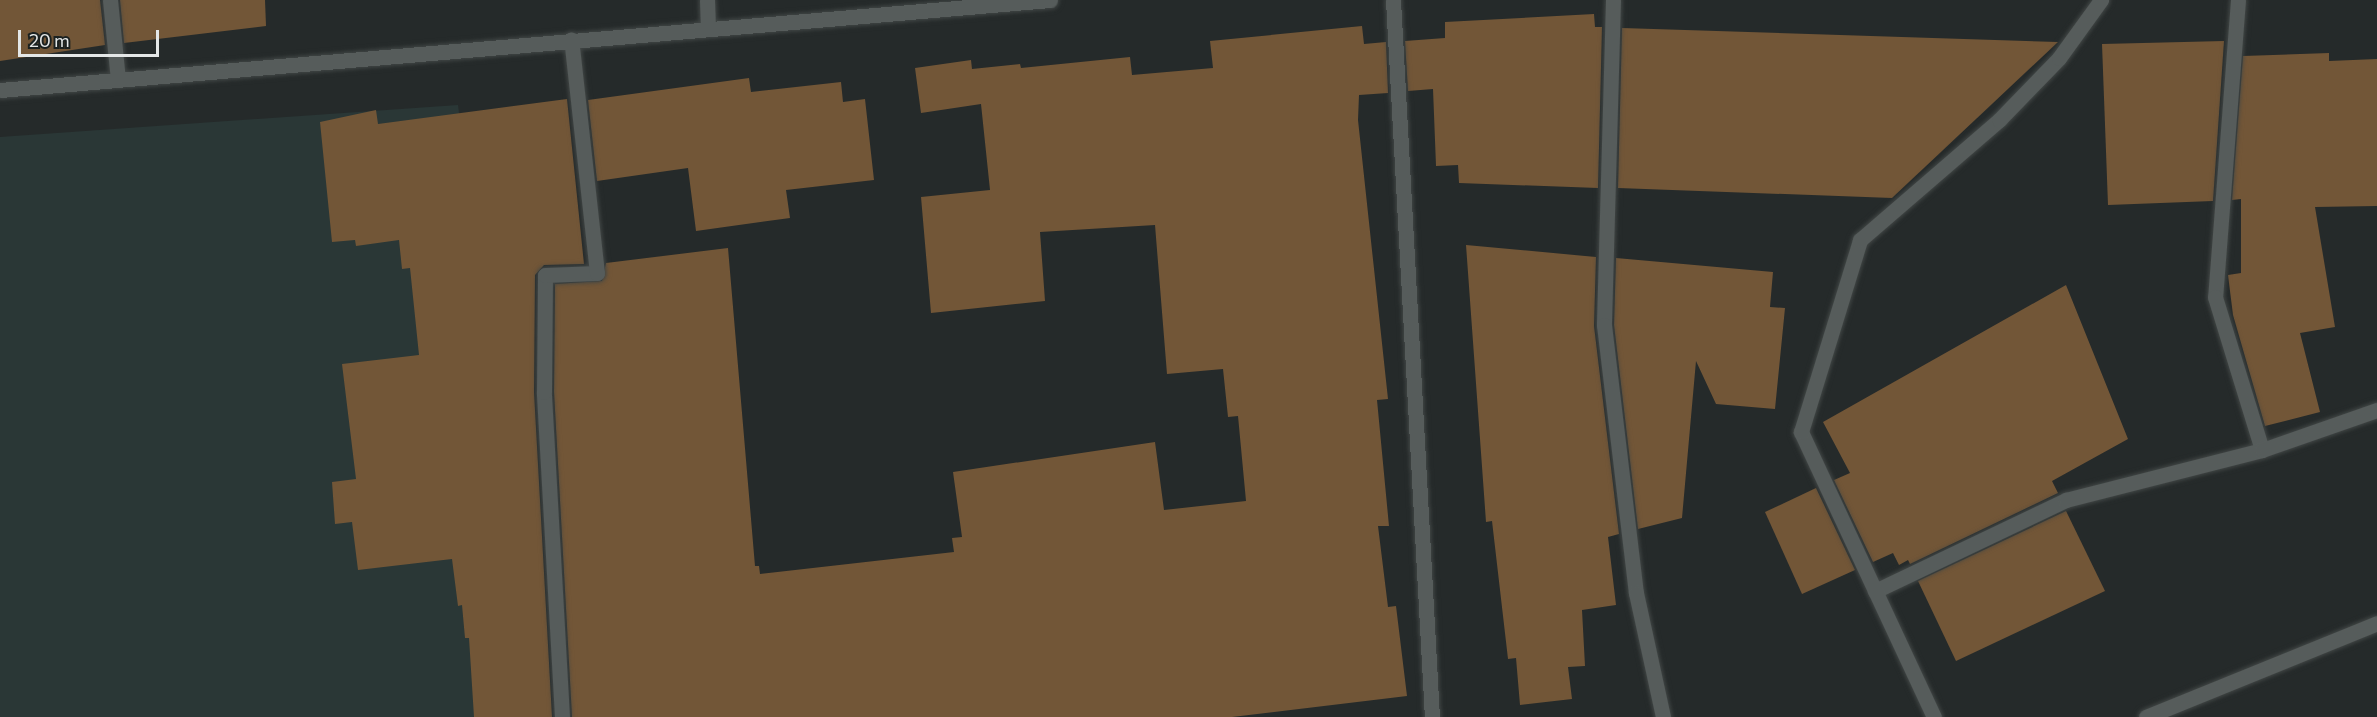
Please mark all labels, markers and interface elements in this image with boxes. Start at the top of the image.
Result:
scale bar [21,18,162,56]
text: 20 m [29,29,70,51]

